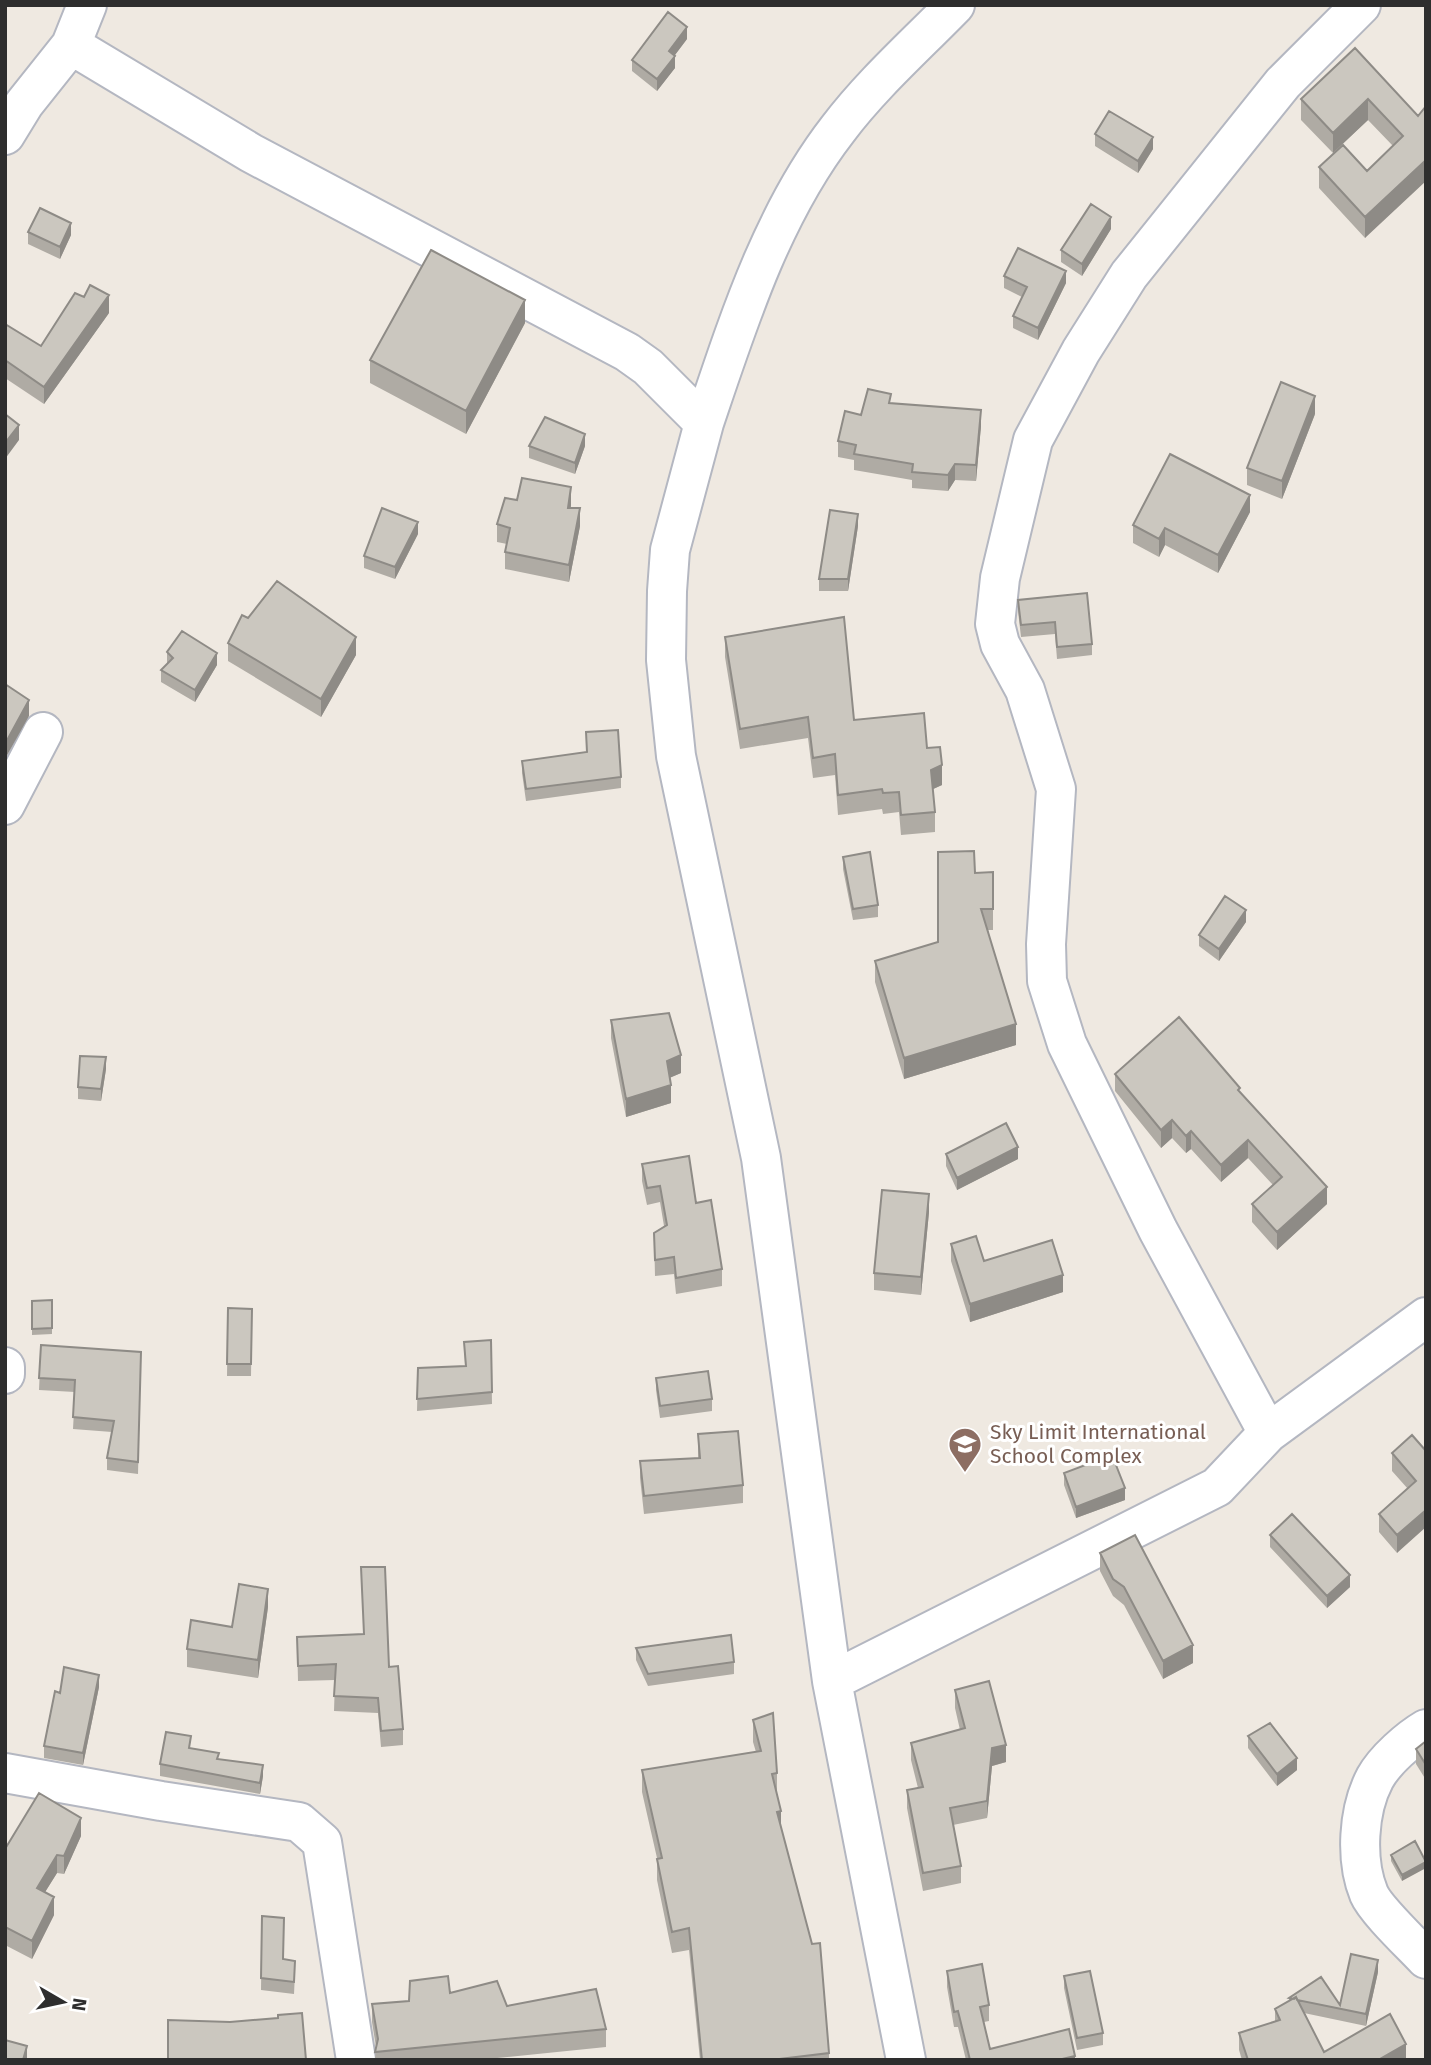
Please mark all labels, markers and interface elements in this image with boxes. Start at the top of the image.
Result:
place label: Sky Limit International School Complex [990,1419,1206,1469]
school or university icon: Sky Limit International School Complex [946,1425,984,1474]
north arrow [28,1967,98,2037]
text: N [67,1997,92,2013]

